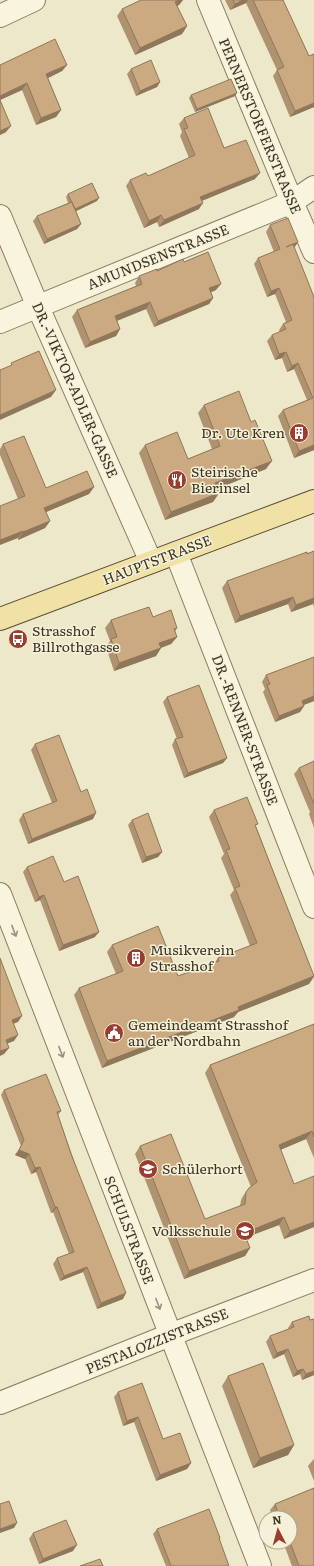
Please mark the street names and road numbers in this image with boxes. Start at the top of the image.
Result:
street label: PERNERSTORFERSTRASSE [215,35,307,217]
street label: AMUNDSENSTRASSE [84,218,232,294]
street label: DR.-VIKTOR-ADLER-GASSE [28,298,124,481]
street label: HAUPTSTRASSE [99,529,214,589]
street label: DR.-RENNER-STRASSE [208,651,284,808]
street label: SCHULSTRASSE [100,1173,160,1287]
street label: PESTALOZZISTRASSE [82,1302,231,1378]

